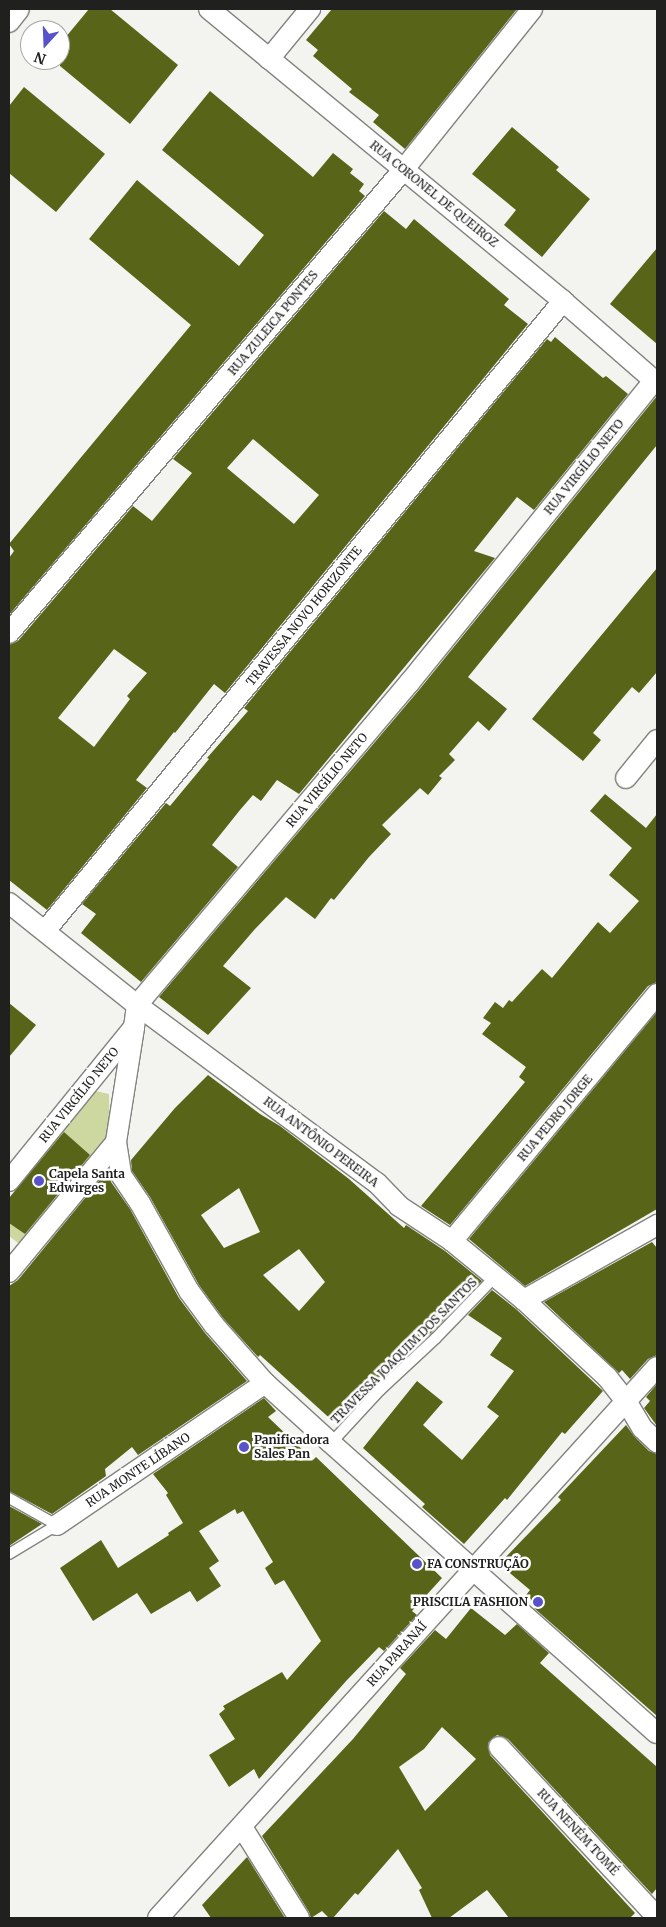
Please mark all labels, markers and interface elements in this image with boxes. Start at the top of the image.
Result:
north arrow [20,20,70,70]
text: N [32,48,48,69]
street label: RUA CORONEL DE QUEIROZ [367,138,501,250]
street label: RUA ZULEICA PONTES [225,268,321,378]
street label: RUA VIRGÍLIO NETO [541,416,627,518]
street label: TRAVESSA NOVO HORIZONTE [243,543,365,689]
street label: RUA VIRGÍLIO NETO [283,730,371,830]
street label: RUA VIRGÍLIO NETO [36,1044,122,1146]
street label: RUA PEDRO JORGE [515,1072,595,1164]
street label: RUA ANTÔNIO PEREIRA [261,1094,381,1190]
place label: Capela Santa Edwirges [49,1167,125,1195]
marker: Capela Santa Edwirges [33,1175,45,1187]
street label: TRAVESSA JOAQUIM DOS SANTOS [328,1275,480,1427]
street label: RUA MONTE LÍBANO [83,1430,193,1510]
place label: Panificadora Sales Pan [254,1433,329,1461]
marker: Panificadora Sales Pan [238,1441,250,1453]
place label: FA CONSTRUÇÃO [427,1557,529,1571]
marker: FA CONSTRUÇÃO [411,1558,423,1570]
place label: PRISCILA FASHION [413,1595,528,1609]
marker: PRISCILA FASHION [532,1596,544,1608]
street label: RUA PARANAÍ [364,1619,430,1689]
street label: RUA NENÉM TOMÉ [534,1786,622,1878]

